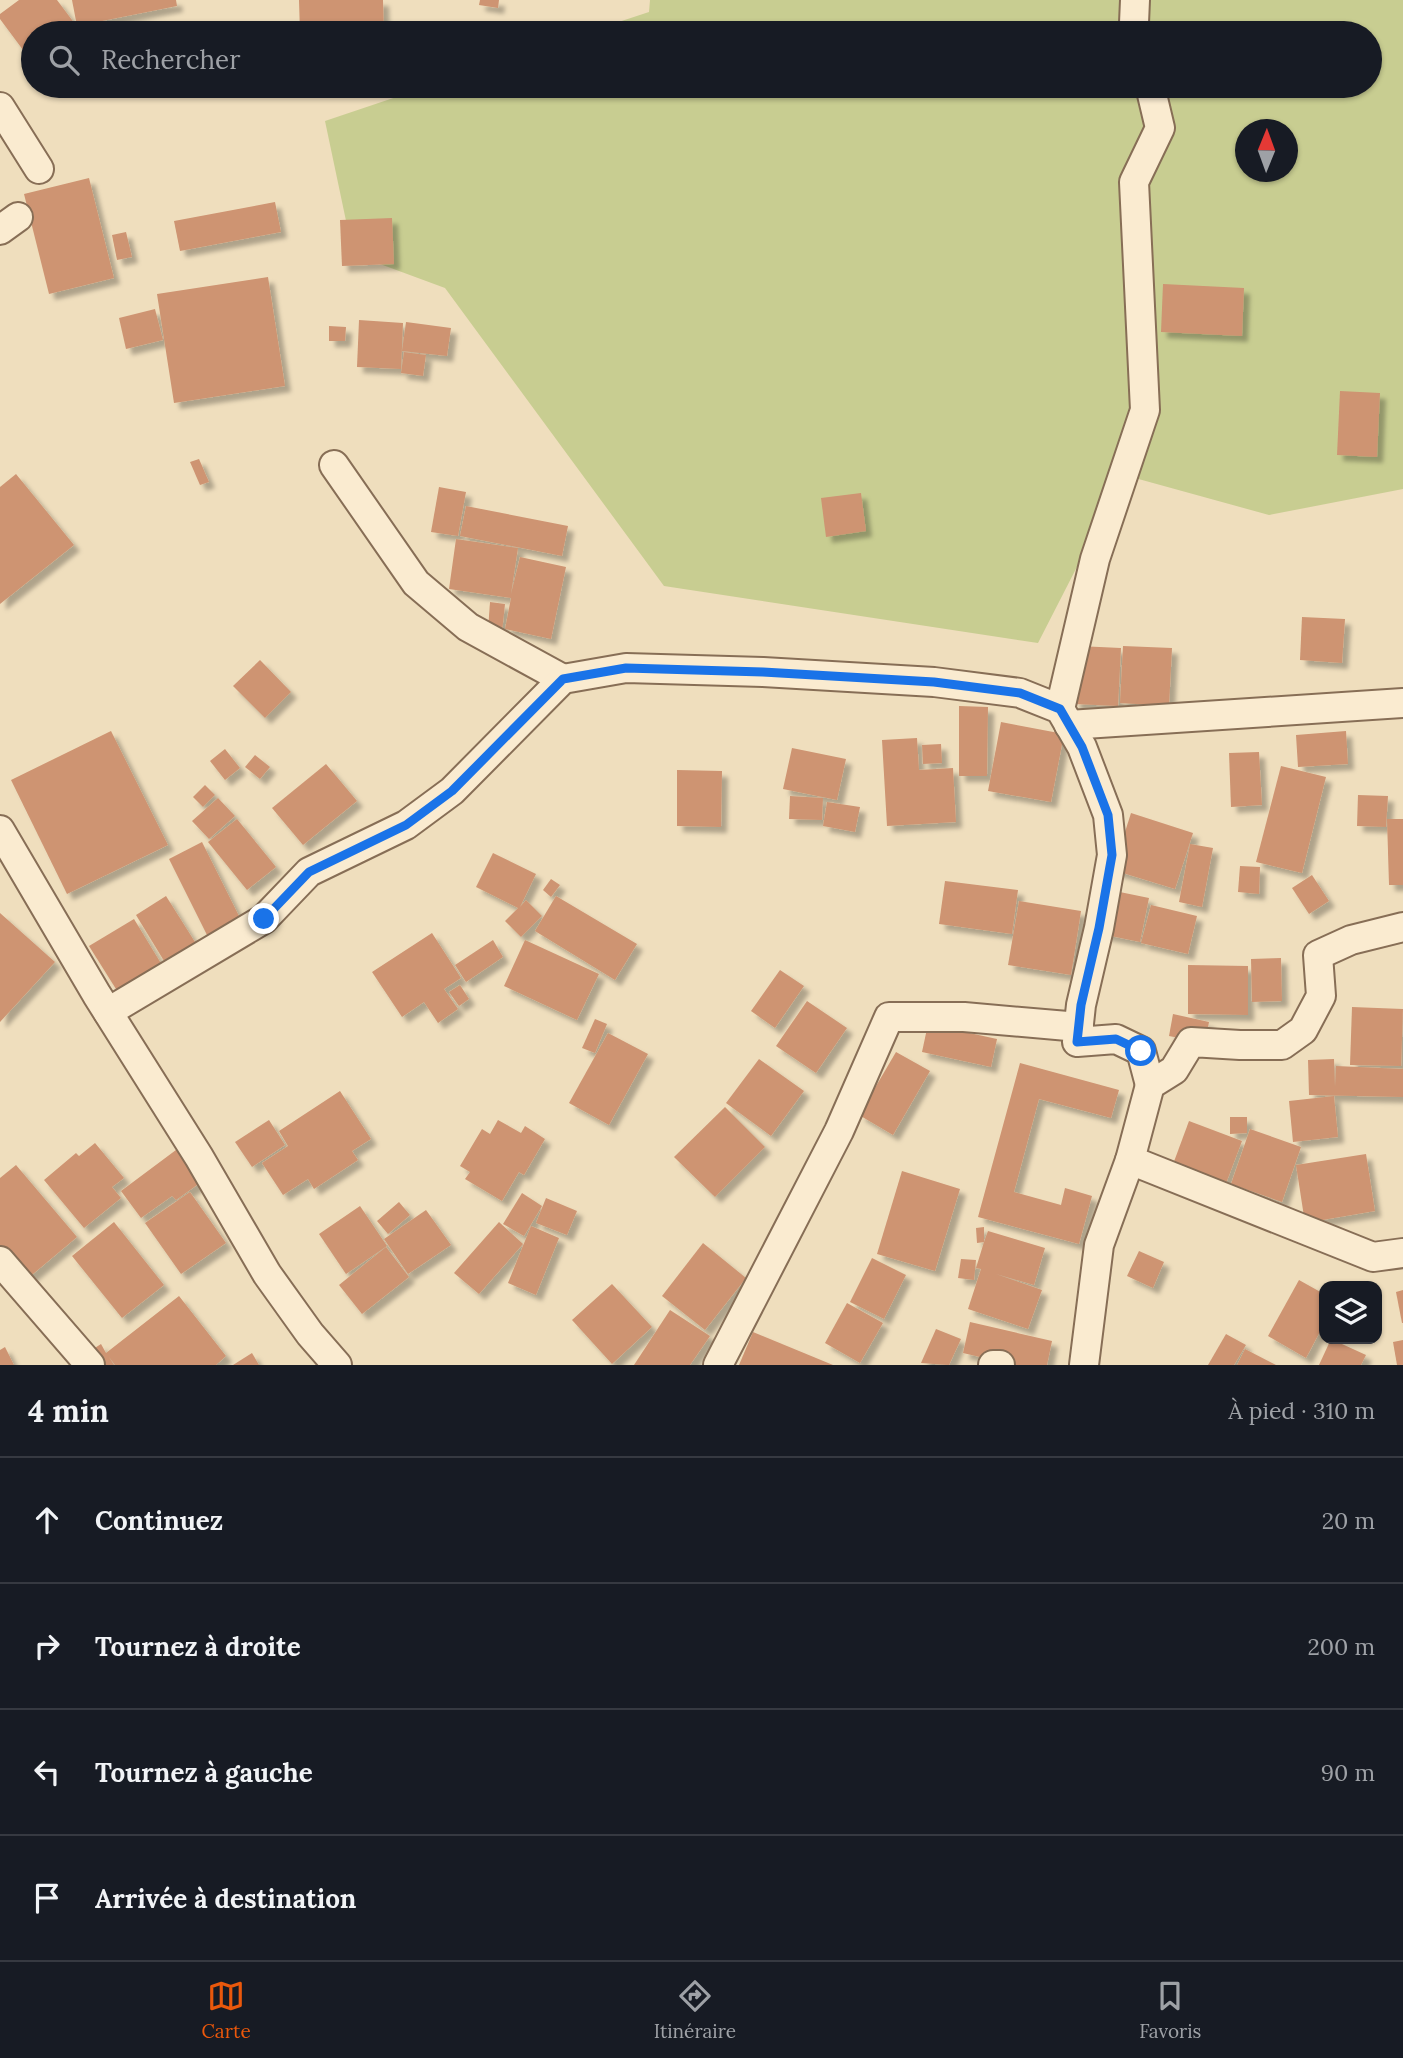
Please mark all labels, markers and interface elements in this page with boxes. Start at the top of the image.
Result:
search box [21,21,1382,98]
icon: search [45,41,83,79]
text: Rechercher [101,43,240,76]
north arrow [1235,119,1298,182]
route end [248,903,279,934]
route start [1125,1035,1156,1066]
map controls [1319,1281,1382,1344]
button: layers [1319,1281,1382,1344]
text: 4 min [28,1392,109,1430]
text: À pied · 310 m [1228,1396,1375,1425]
icon: ahead [28,1501,66,1539]
text: Continuez [95,1504,223,1537]
text: 20 m [1322,1506,1375,1535]
icon: right [28,1627,66,1665]
text: Tournez à droite [95,1630,301,1663]
text: 200 m [1307,1632,1375,1661]
icon: left [28,1753,66,1791]
text: Tournez à gauche [95,1756,313,1789]
text: 90 m [1321,1758,1375,1787]
icon: arrive [28,1879,66,1917]
text: Arrivée à destination [95,1882,356,1915]
tab: Carte [202,1977,251,2043]
tab: Itinéraire [654,1977,736,2043]
tab: Favoris [1139,1977,1201,2043]

